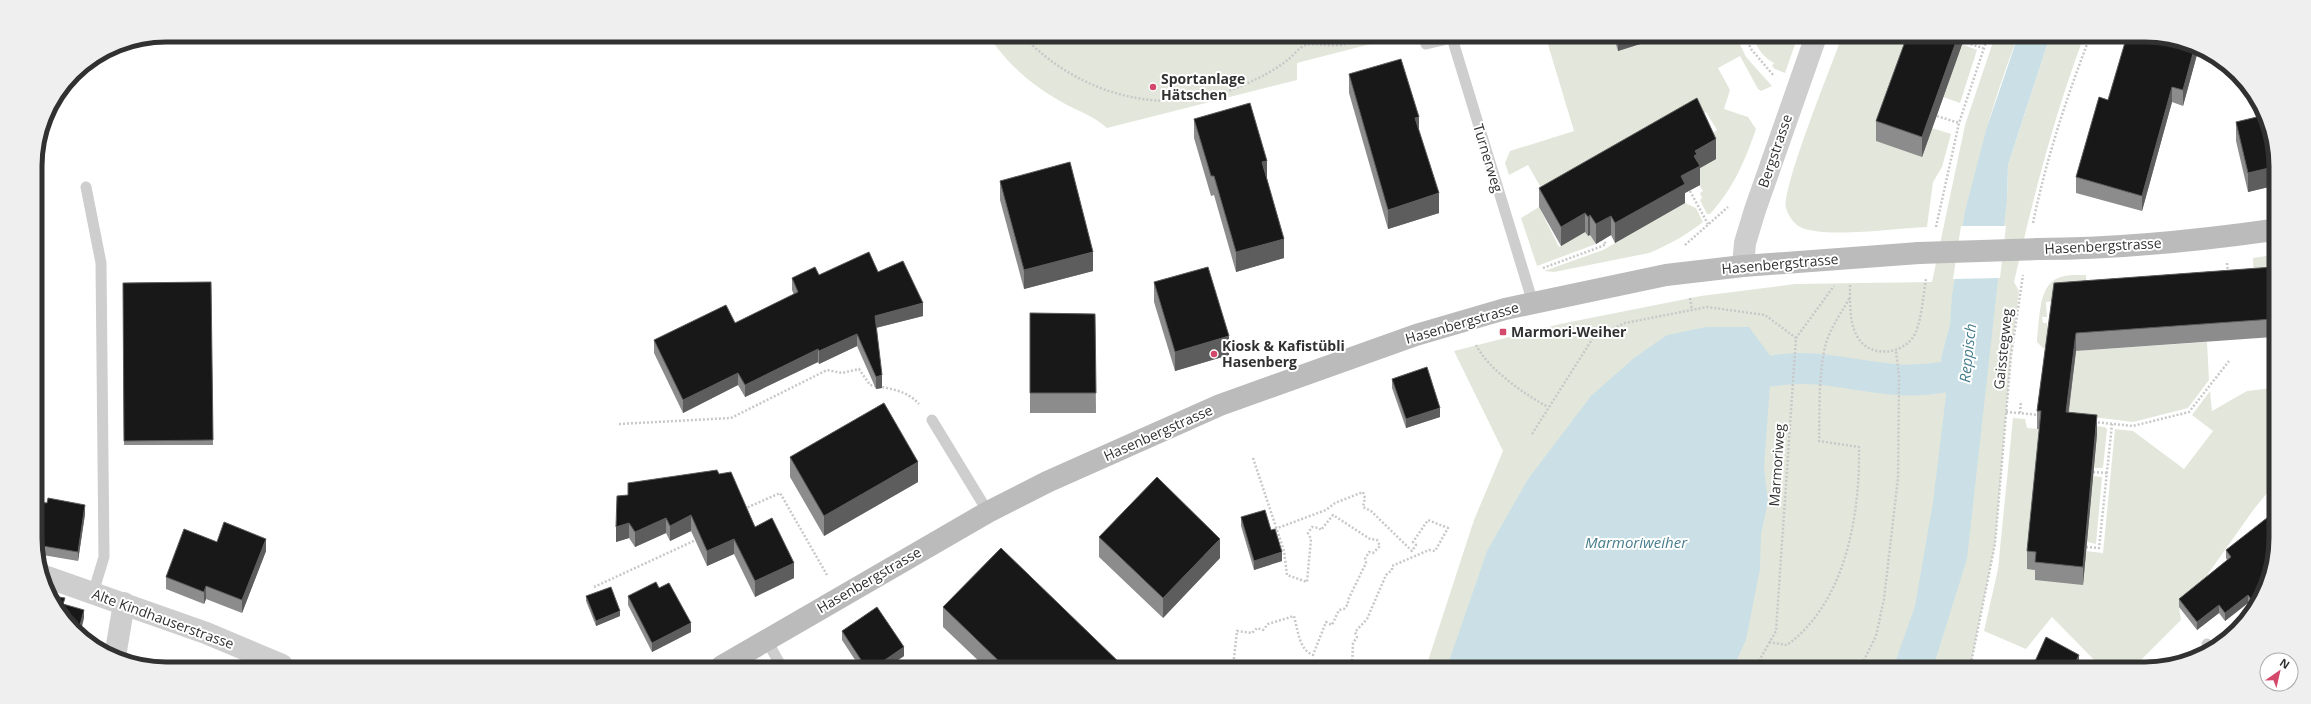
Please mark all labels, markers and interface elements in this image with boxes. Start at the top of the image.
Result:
place label: Sportanlage Hätschen [1161,69,1245,104]
marker: Sportanlage Hätschen [1148,82,1158,92]
street label: Bergstrasse [1753,111,1796,190]
street label: Turnerweg [1469,121,1508,195]
street label: Hasenbergstrasse [2044,233,2162,258]
street label: Hasenbergstrasse [1721,249,1839,278]
street label: Hasenbergstrasse [1403,297,1521,348]
street label: Gaisstegweg [1989,307,2016,391]
place label: Marmori-Weiher [1511,322,1627,341]
water label: Reppisch [1954,322,1980,383]
marker: Marmori-Weiher [1498,327,1508,337]
place label: Kiosk & Kafistübli Hasenberg [1222,336,1345,371]
marker: Kiosk & Kafistübli Hasenberg [1209,349,1219,359]
street label: Hasenbergstrasse [1100,400,1215,465]
street label: Marmoriweg [1764,422,1789,507]
water label: Marmoriweiher [1585,532,1688,552]
street label: Hasenbergstrasse [813,542,924,617]
street label: Alte Kindhauserstrasse [90,584,237,653]
north arrow [2259,652,2299,692]
text: N [2277,655,2293,672]

